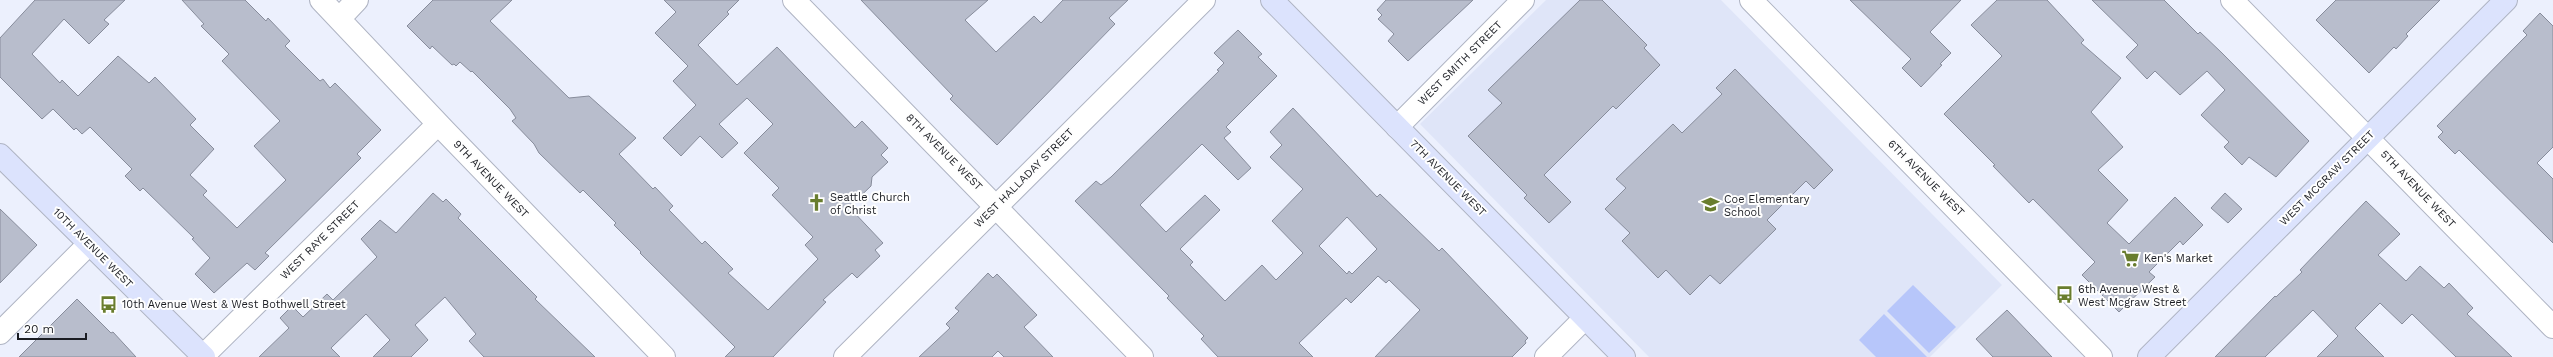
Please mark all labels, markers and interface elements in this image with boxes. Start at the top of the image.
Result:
street label: WEST SMITH STREET [1415,18,1505,108]
street label: 8TH AVENUE WEST [903,111,985,193]
street label: WEST HALLADAY STREET [972,125,1077,230]
street label: WEST MCGRAW STREET [2277,128,2377,228]
street label: 7TH AVENUE WEST [1407,137,1489,219]
street label: 6TH AVENUE WEST [1885,137,1967,219]
street label: 9TH AVENUE WEST [451,138,532,221]
street label: 5TH AVENUE WEST [2378,148,2459,231]
place label: Seattle Church of Christ [830,191,910,217]
church icon: Seattle Church of Christ [807,193,827,213]
place label: Coe Elementary School [1724,193,1810,219]
school or university icon: Coe Elementary School [1701,195,1721,215]
street label: WEST RAYE STREET [278,198,362,282]
street label: 10TH AVENUE WEST [50,205,136,291]
supermarket icon: Ken's Market [2121,248,2141,268]
place label: Ken's Market [2144,252,2213,265]
place label: 6th Avenue West & West Mcgraw Street [2078,283,2187,309]
bus stop icon: 6th Avenue West & West Mcgraw Street [2055,285,2075,305]
bus stop icon: 10th Avenue West & West Bothwell Street [99,294,119,314]
place label: 10th Avenue West & West Bothwell Street [122,298,346,311]
scale bar [18,315,86,341]
text: 20 m [24,322,54,336]

